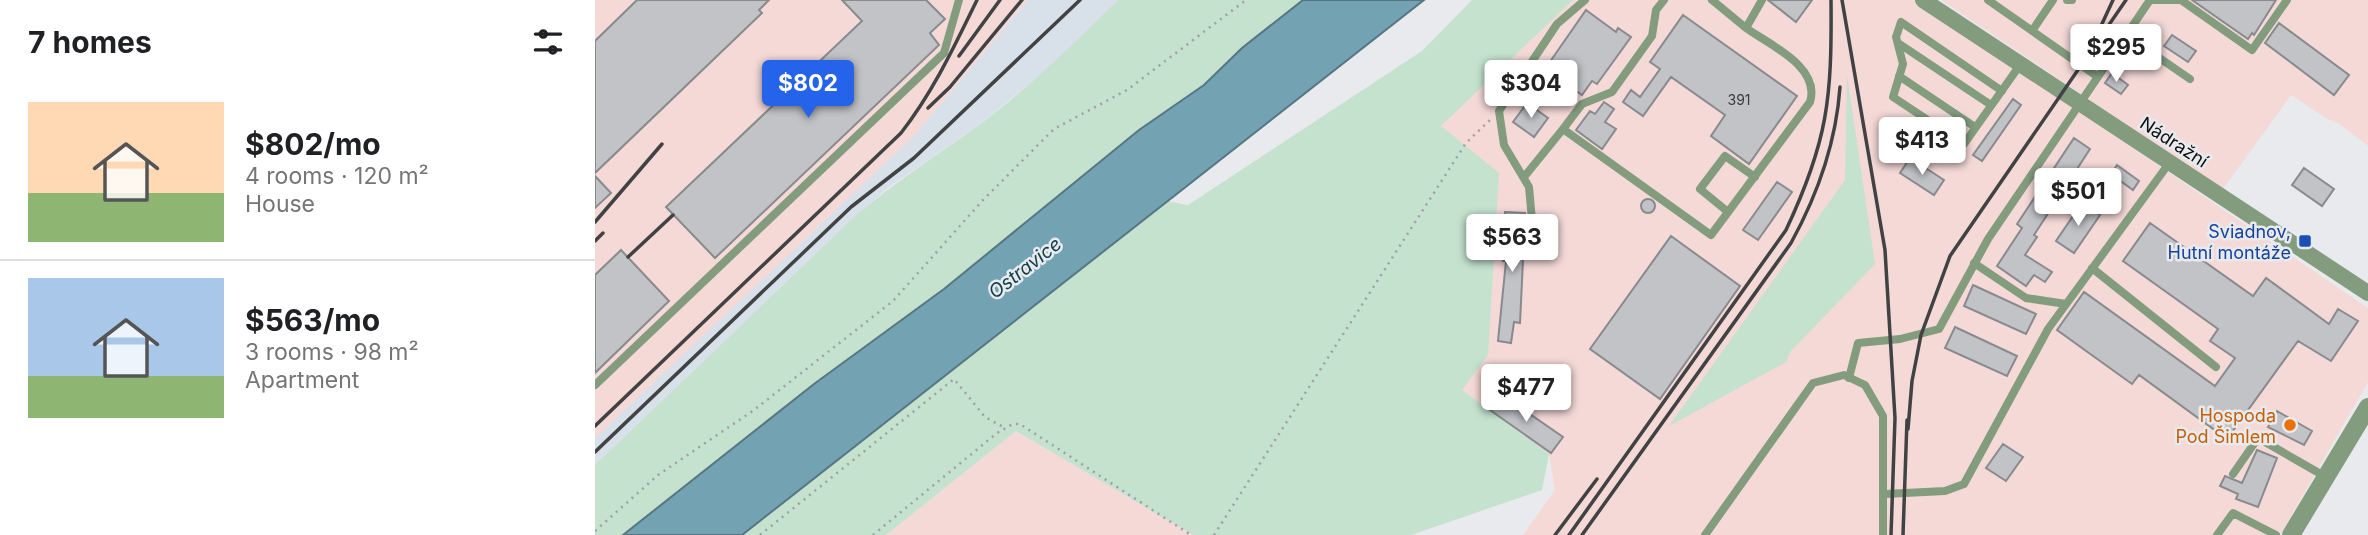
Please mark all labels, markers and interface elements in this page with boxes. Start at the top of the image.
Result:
icon: filters [529,23,567,61]
text: 7 homes [28,24,152,60]
pin: $295 [2075,24,2157,84]
text: $295 [2086,33,2146,61]
pin: $802 [767,60,849,120]
pin: $304 [1490,60,1572,120]
text: $802 [778,69,838,97]
text: $304 [1501,69,1561,97]
house number: 391 [1727,91,1751,108]
street label: Nádražní [2136,112,2212,172]
pin: $413 [1881,118,1963,177]
text: $802/mo [245,126,381,162]
text: $413 [1895,126,1949,154]
icon: home [84,130,168,214]
text: 4 rooms · 120 m² [245,162,429,190]
pin: $501 [2037,168,2119,228]
text: $501 [2050,177,2106,205]
text: House [245,190,315,218]
pin: $563 [1471,215,1553,274]
place label: Sviadnov, Hutní montáže [2168,221,2291,263]
text: $563 [1482,223,1542,251]
water label: Ostravice [984,232,1066,304]
marker: Sviadnov, Hutní montáže [2297,233,2313,249]
text: $563/mo [245,302,380,338]
icon: home [84,306,168,390]
text: 3 rooms · 98 m² [245,338,419,366]
pin: $477 [1485,364,1567,424]
text: Apartment [245,366,359,394]
text: $477 [1497,373,1555,401]
place label: Hospoda Pod Šimlem [2175,405,2276,447]
marker: Hospoda Pod Šimlem [2282,417,2298,433]

